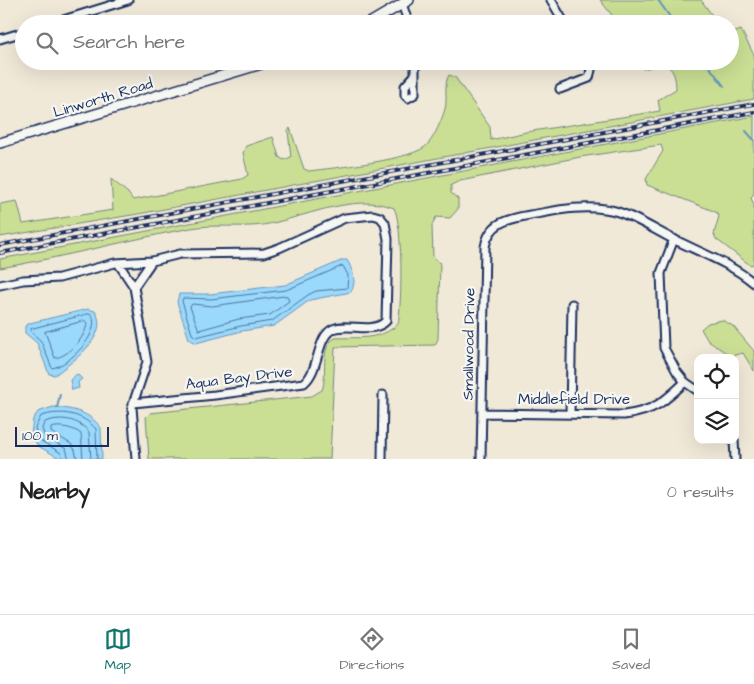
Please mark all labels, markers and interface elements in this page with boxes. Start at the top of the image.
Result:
search box [15,15,739,70]
icon: search [33,29,61,57]
text: Search here [73,29,185,56]
street label: Linworth Road [51,73,156,123]
street label: Smallwood Drive [458,288,480,400]
map controls [694,354,739,444]
button: locate [694,354,739,399]
street label: Aqua Bay Drive [184,361,294,396]
street label: Middlefield Drive [518,389,630,410]
button: layers [694,399,739,444]
scale bar [15,424,109,447]
text: 100 m [22,426,58,446]
text: Nearby [20,477,90,506]
text: 0 results [667,481,734,503]
tab: Map [104,625,132,675]
tab: Directions [339,625,404,675]
tab: Saved [612,625,650,675]

